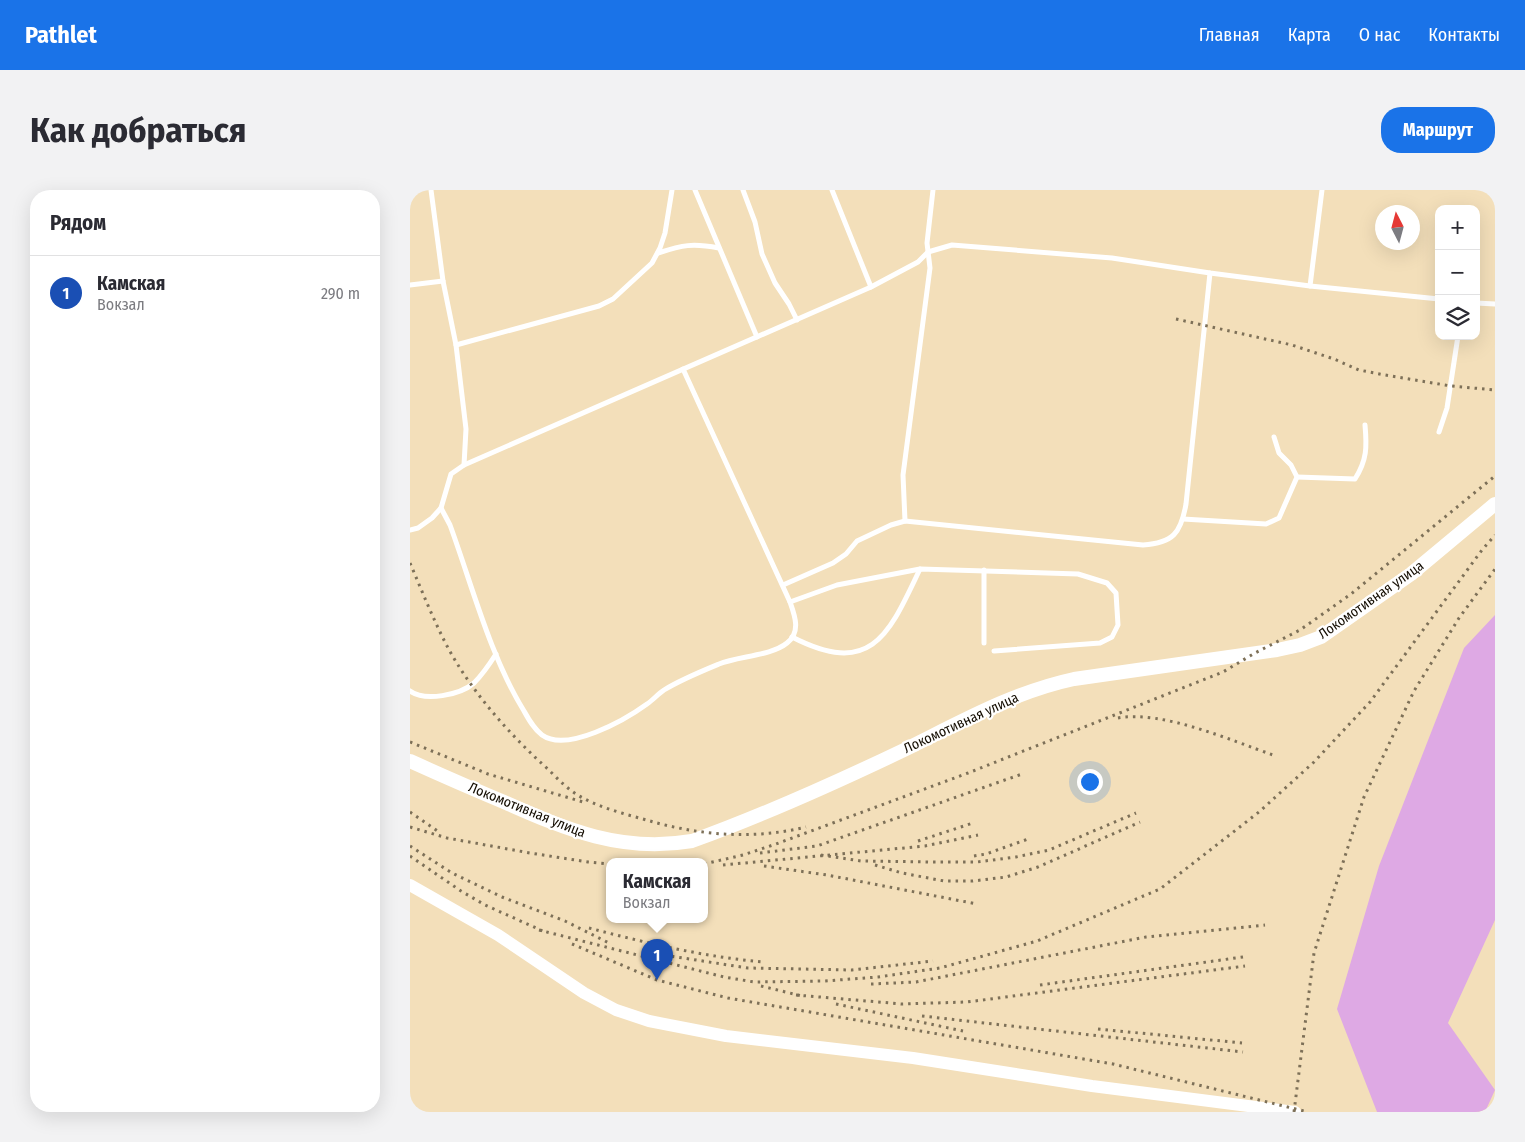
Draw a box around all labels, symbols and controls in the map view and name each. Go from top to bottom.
text: Pathlet [25,21,97,49]
text: Главная [1199,24,1260,46]
text: Карта [1288,24,1331,46]
text: О нас [1359,24,1400,46]
text: Контакты [1428,24,1500,46]
button: Маршрут [1381,107,1495,153]
text: Как добраться [30,109,247,151]
north arrow [1375,205,1420,250]
map controls [1435,205,1480,340]
button: + [1435,205,1480,250]
text: Рядом [50,210,106,236]
button: − [1435,250,1480,295]
text: Камская [97,272,165,295]
text: 1 [63,284,69,303]
text: 290 m [321,284,360,303]
text: Вокзал [97,295,145,314]
button: layers [1435,295,1480,340]
street label: Локомотивная улица [1315,557,1427,643]
street label: Локомотивная улица [901,689,1021,757]
your location [1077,769,1103,795]
street label: Локомотивная улица [466,779,588,841]
popup [606,858,708,923]
text: Камская [623,870,691,893]
text: Вокзал [623,893,671,912]
pin: 1 [641,939,673,980]

